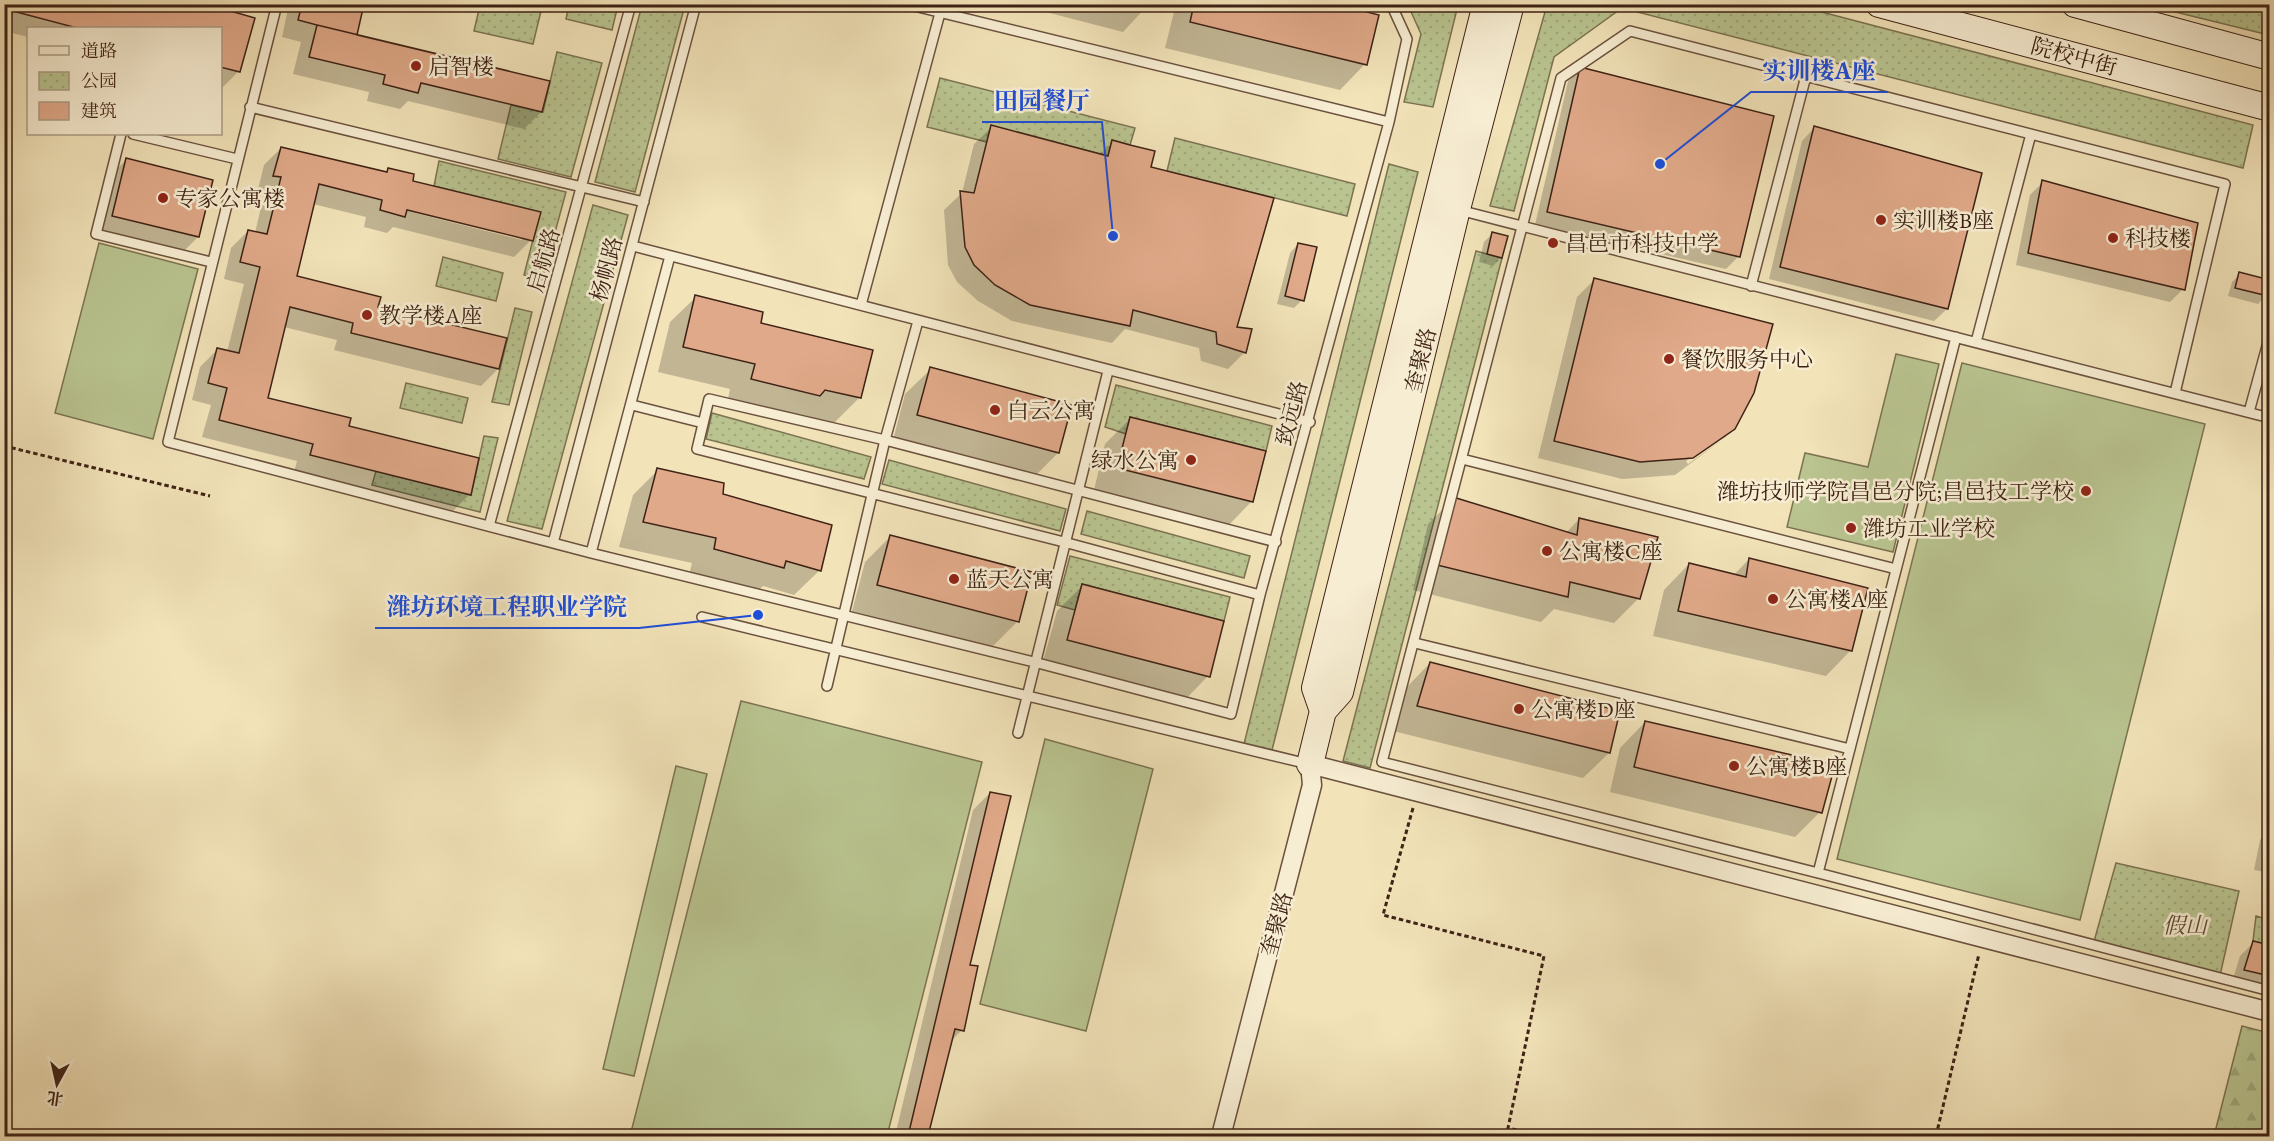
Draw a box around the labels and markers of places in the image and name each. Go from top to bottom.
callout: 实训楼A座 [1751,50,1888,92]
place label: 启智楼 [428,52,494,81]
marker: 启智楼 [409,59,423,73]
callout: 田园餐厅 [982,80,1102,122]
place label: 专家公寓楼 [175,184,285,213]
marker: 专家公寓楼 [156,191,170,205]
place label: 实训楼B座 [1893,206,1994,235]
marker: 实训楼B座 [1874,213,1888,227]
place label: 科技楼 [2125,224,2191,253]
place label: 昌邑市科技中学 [1565,229,1719,258]
marker: 科技楼 [2106,231,2120,245]
marker: 昌邑市科技中学 [1546,236,1560,250]
place label: 教学楼A座 [379,301,482,330]
marker: 教学楼A座 [360,308,374,322]
place label: 餐饮服务中心 [1681,345,1813,374]
marker: 餐饮服务中心 [1662,352,1676,366]
place label: 白云公寓 [1007,396,1095,425]
marker: 白云公寓 [988,403,1002,417]
place label: 绿水公寓 [1091,446,1179,475]
marker: 绿水公寓 [1184,453,1198,467]
place label: 潍坊技师学院昌邑分院;昌邑技工学校 [1717,477,2074,506]
marker: 潍坊技师学院昌邑分院;昌邑技工学校 [2079,484,2093,498]
place label: 潍坊工业学校 [1863,514,1995,543]
marker: 潍坊工业学校 [1844,521,1858,535]
place label: 公寓楼C座 [1559,537,1663,566]
marker: 公寓楼C座 [1540,544,1554,558]
place label: 蓝天公寓 [966,565,1054,594]
marker: 蓝天公寓 [947,572,961,586]
place label: 公寓楼A座 [1785,585,1888,614]
callout: 潍坊环境工程职业学院 [375,586,639,628]
marker: 公寓楼A座 [1766,592,1780,606]
place label: 公寓楼D座 [1531,695,1636,724]
marker: 公寓楼D座 [1512,702,1526,716]
place label: 公寓楼B座 [1746,752,1847,781]
marker: 公寓楼B座 [1727,759,1741,773]

